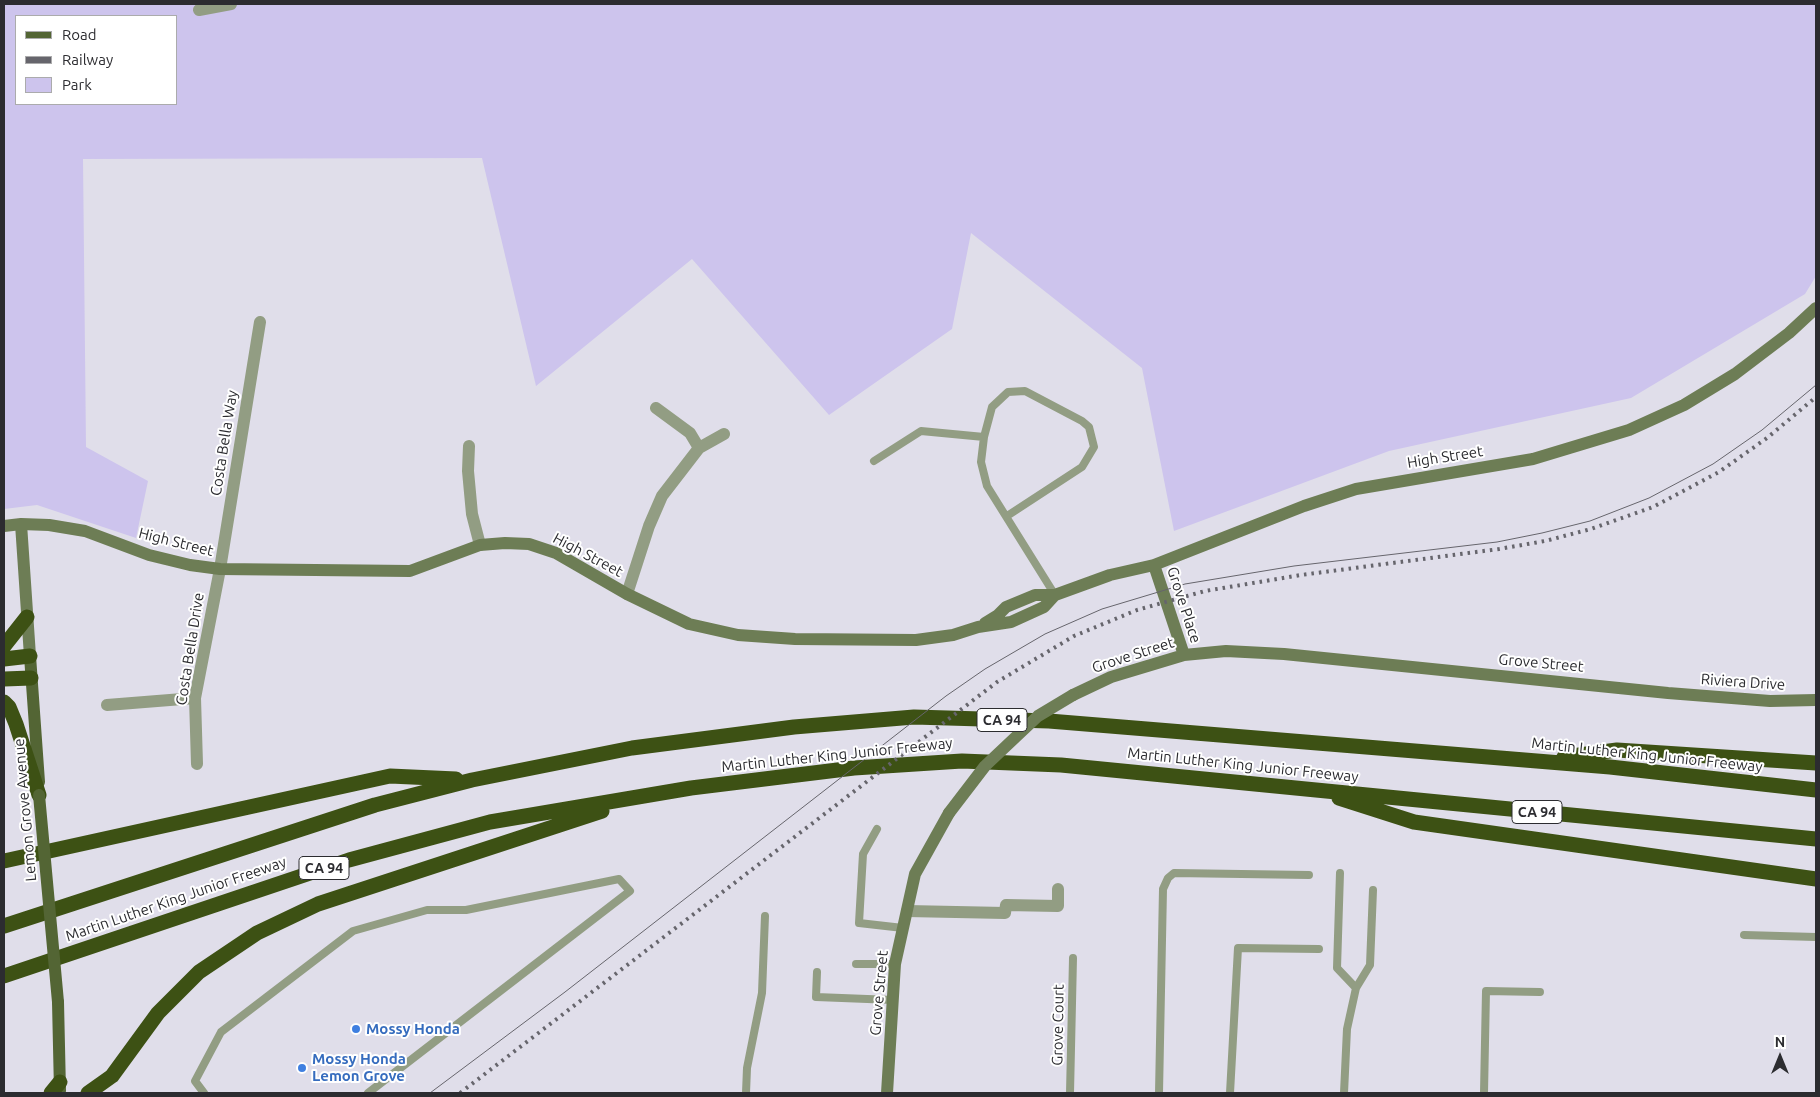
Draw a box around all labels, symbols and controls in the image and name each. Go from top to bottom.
legend [15,15,178,105]
text: Road [62,26,97,43]
text: Railway [62,51,113,68]
text: Park [62,76,92,93]
street label: Costa Bella Way [207,389,241,497]
street label: High Street [1406,442,1484,472]
street label: High Street [137,524,215,560]
street label: High Street [550,529,626,581]
street label: Grove Place [1163,565,1205,645]
street label: Costa Bella Drive [172,591,208,707]
street label: Grove Street [1090,633,1176,677]
street label: Grove Street [1498,650,1584,676]
street label: Riviera Drive [1700,670,1786,694]
road number: CA 94 [977,708,1027,732]
street label: Martin Luther King Junior Freeway [721,734,953,776]
street label: Martin Luther King Junior Freeway [1531,734,1763,776]
street label: Lemon Grove Avenue [10,738,40,882]
street label: Martin Luther King Junior Freeway [1127,744,1359,786]
road number: CA 94 [1512,800,1562,824]
street label: Martin Luther King Junior Freeway [63,853,289,945]
road number: CA 94 [299,856,349,880]
street label: Grove Street [866,950,892,1036]
street label: Grove Court [1048,984,1068,1066]
place label: Mossy Honda [366,1020,460,1038]
marker: Mossy Honda [350,1023,362,1035]
north arrow [1755,1032,1805,1082]
text: N [1775,1034,1785,1050]
place label: Mossy Honda Lemon Grove [312,1050,406,1085]
marker: Mossy Honda Lemon Grove [296,1062,308,1074]

